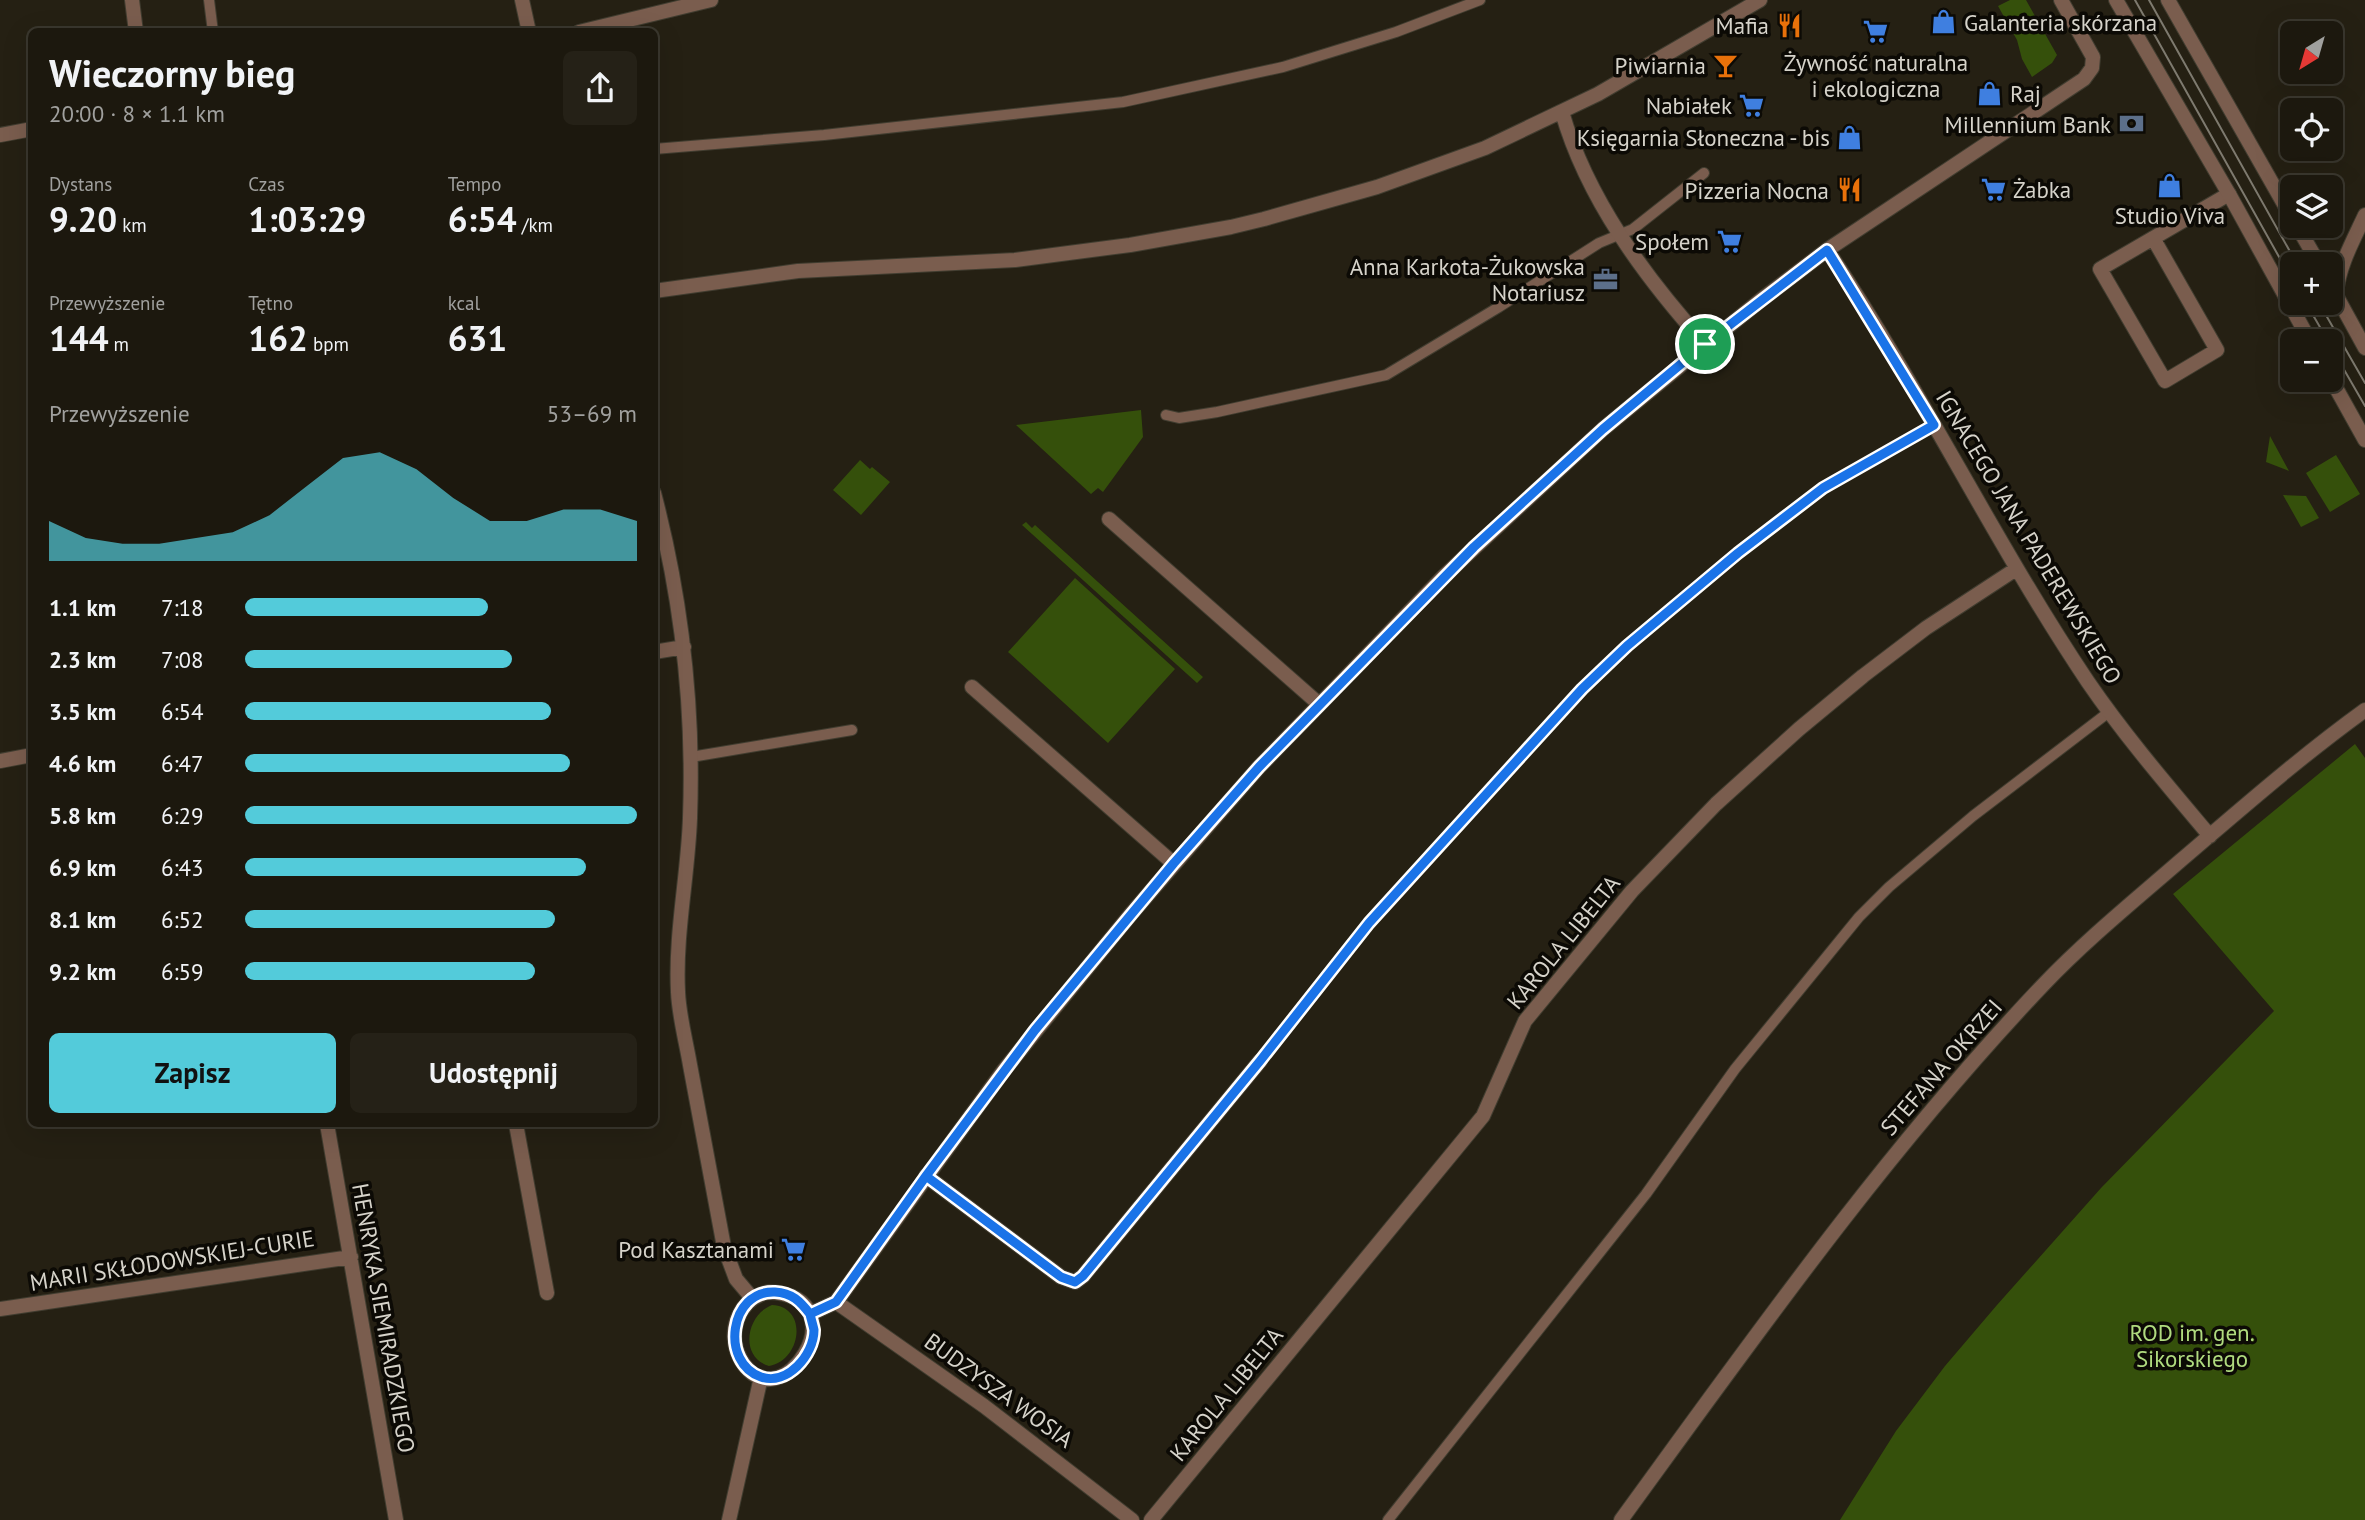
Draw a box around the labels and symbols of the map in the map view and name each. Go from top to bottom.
shop icon: Galanteria skórzana [1930,8,1958,36]
place label: Galanteria skórzana [1964,8,2157,37]
place label: Mafia [1716,11,1769,40]
restaurant icon: Mafia [1775,11,1803,39]
supermarket icon: Żywność naturalna i ekologiczna [1862,18,1890,46]
north arrow [2280,21,2343,84]
place label: Żywność naturalna i ekologiczna [1784,48,1968,103]
place label: Piwiarnia [1615,51,1706,80]
bar icon: Piwiarnia [1712,51,1740,79]
shop icon: Raj [1976,79,2004,107]
place label: Raj [2010,79,2041,108]
place label: Nabiałek [1646,91,1732,120]
supermarket icon: Nabiałek [1738,91,1766,119]
place label: Millennium Bank [1945,110,2111,139]
bank icon: Millennium Bank [2117,110,2145,138]
place label: Księgarnia Słoneczna - bis [1577,123,1830,152]
shop icon: Księgarnia Słoneczna - bis [1836,123,1864,151]
shop icon: Studio Viva [2156,171,2184,199]
supermarket icon: Żabka [1979,175,2007,203]
place label: Żabka [2013,175,2071,204]
place label: Pizzeria Nocna [1684,176,1829,205]
restaurant icon: Pizzeria Nocna [1835,176,1863,204]
place label: Studio Viva [2115,201,2225,230]
place label: Społem [1635,227,1709,256]
supermarket icon: Społem [1715,227,1743,255]
place label: Anna Karkota-Żukowska Notariusz [1350,252,1585,307]
office icon: Anna Karkota-Żukowska Notariusz [1591,265,1619,293]
pin [1675,314,1735,374]
street label: IGNACEGO JANA PADEREWSKIEGO [1930,385,2128,689]
street label: KAROLA LIBELTA [1500,869,1626,1015]
street label: STEFANA OKRZEI [1874,993,2008,1141]
street label: HENRYKA SIEMIRADZKIEGO [346,1181,422,1455]
street label: MARII SKŁODOWSKIEJ-CURIE [28,1223,316,1297]
place label: Pod Kasztanami [618,1235,774,1264]
supermarket icon: Pod Kasztanami [780,1235,808,1263]
park label: ROD im. gen. Sikorskiego [2129,1318,2255,1373]
street label: KAROLA LIBELTA [1163,1321,1289,1467]
street label: BUDZYSZA WOSIA [919,1326,1080,1454]

